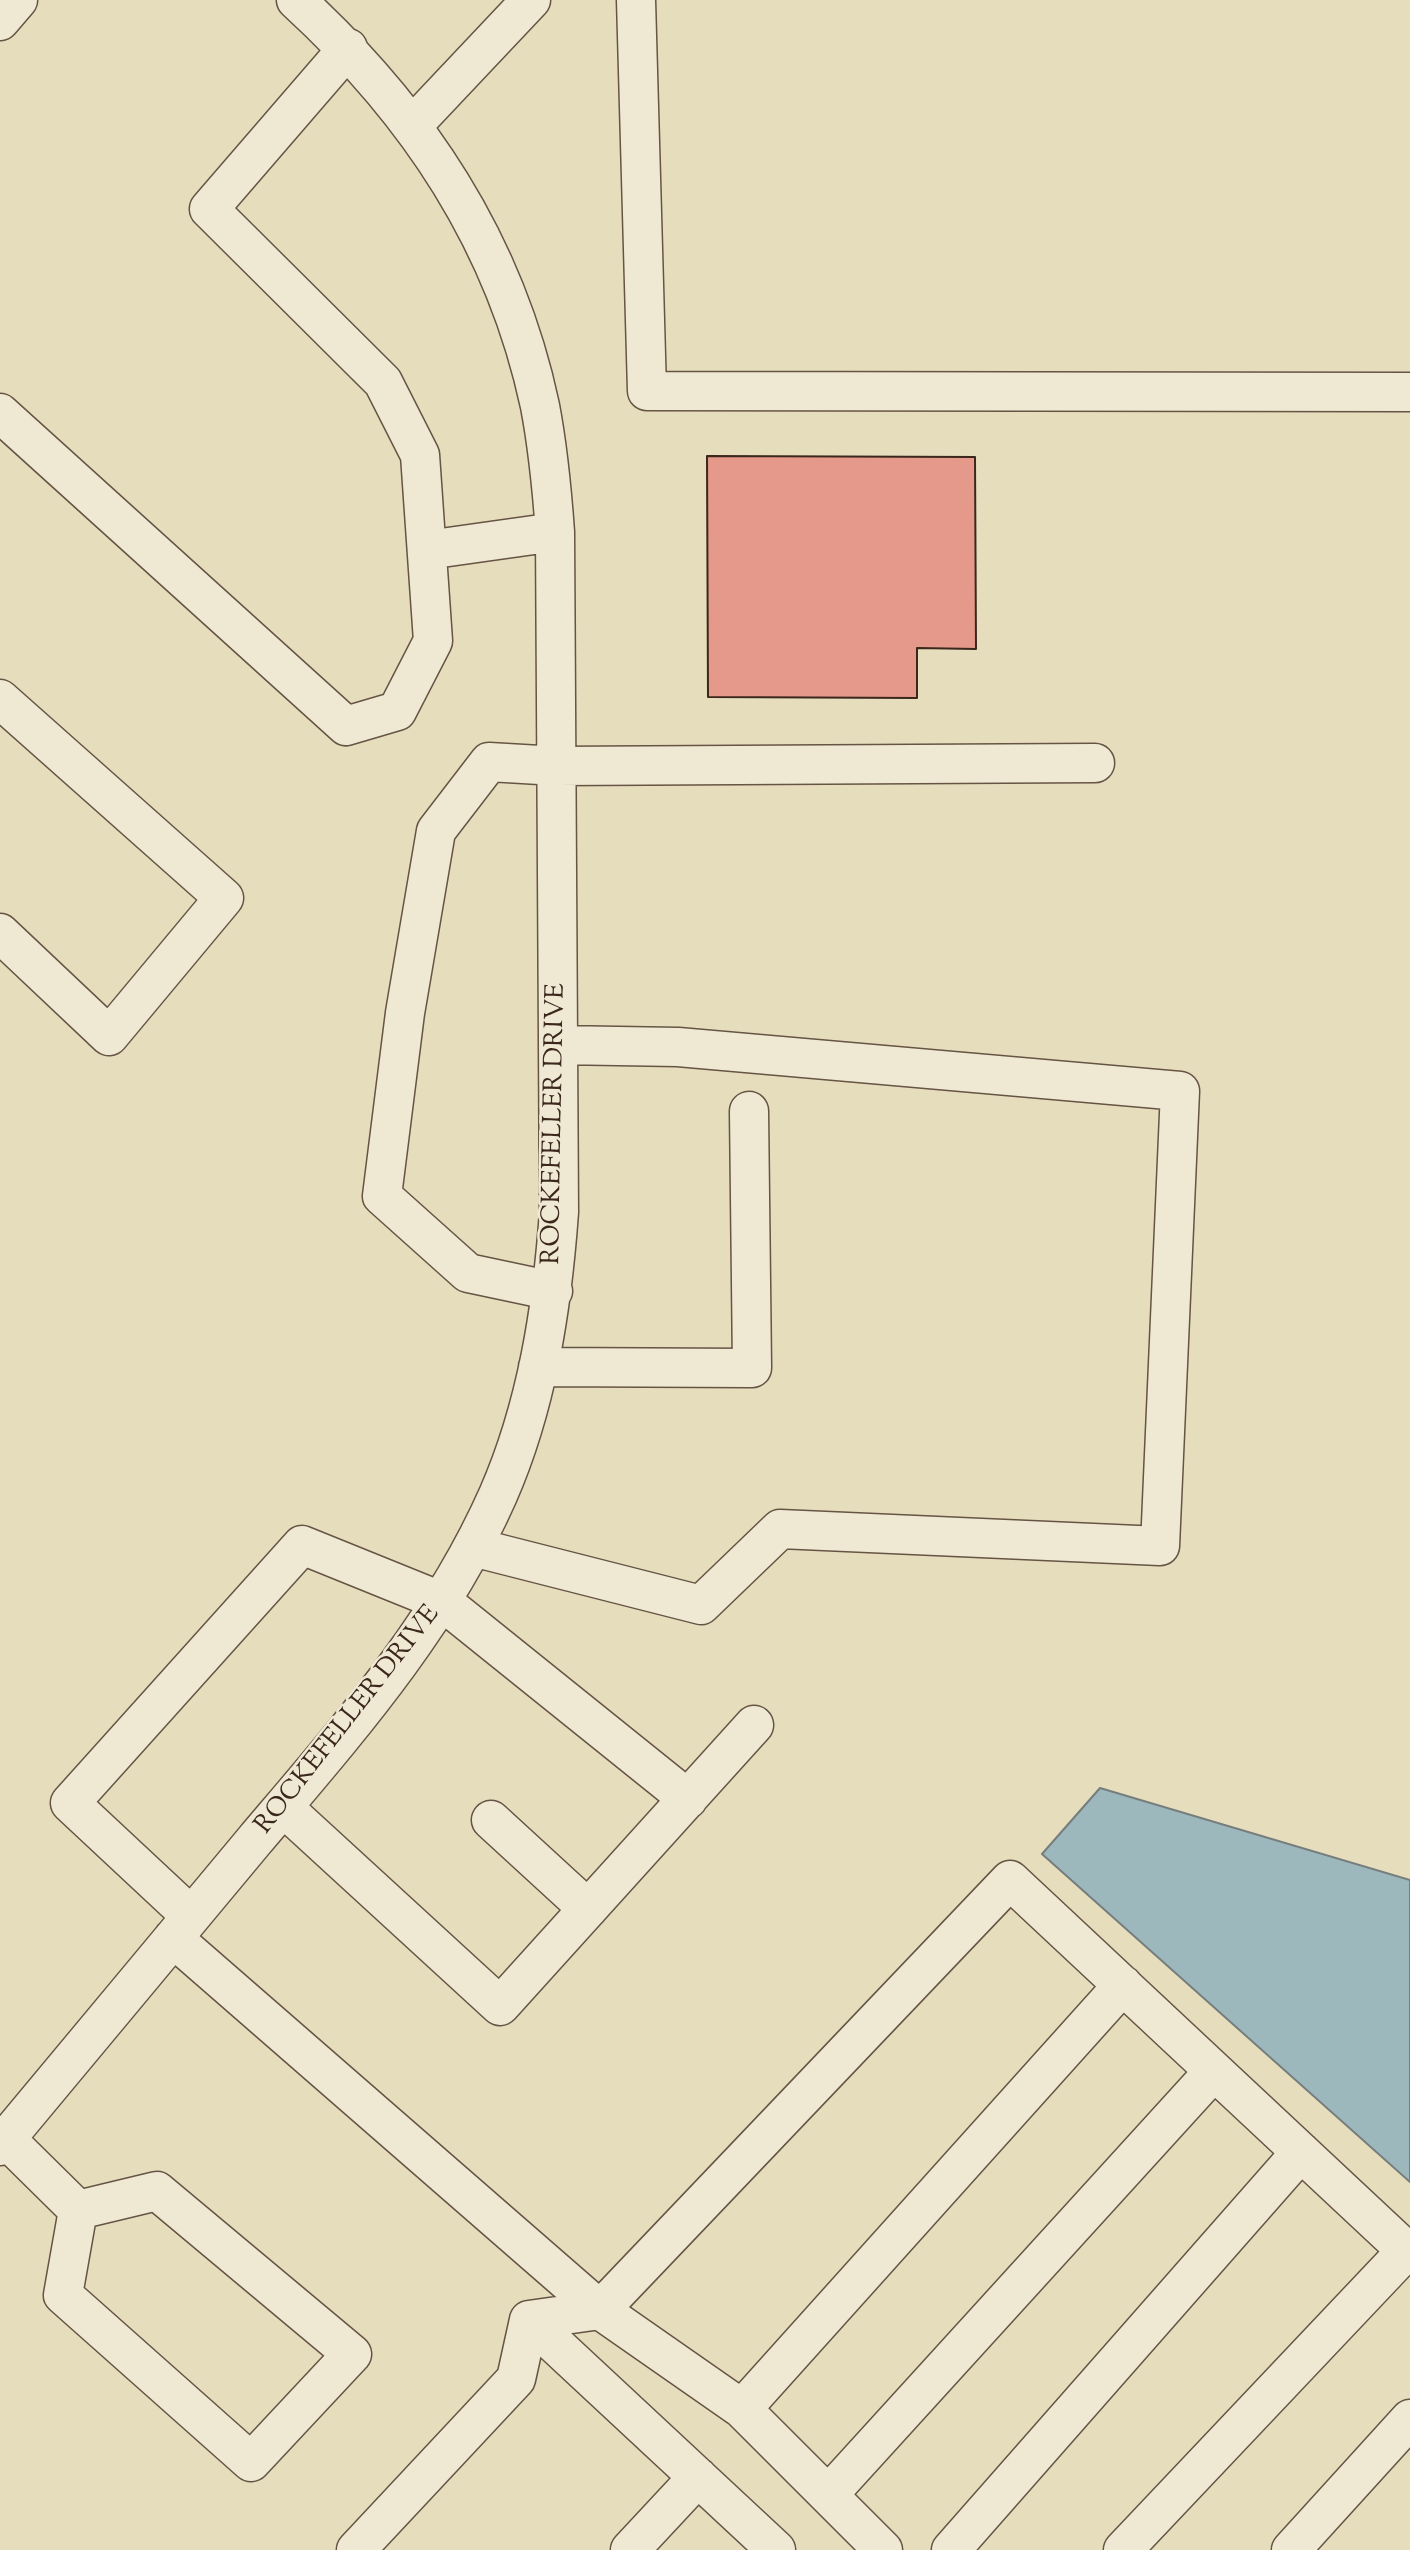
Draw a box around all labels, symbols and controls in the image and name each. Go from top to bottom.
street label: ROCKEFELLER DRIVE [538,983,574,1265]
street label: ROCKEFELLER DRIVE [250,1601,448,1841]

